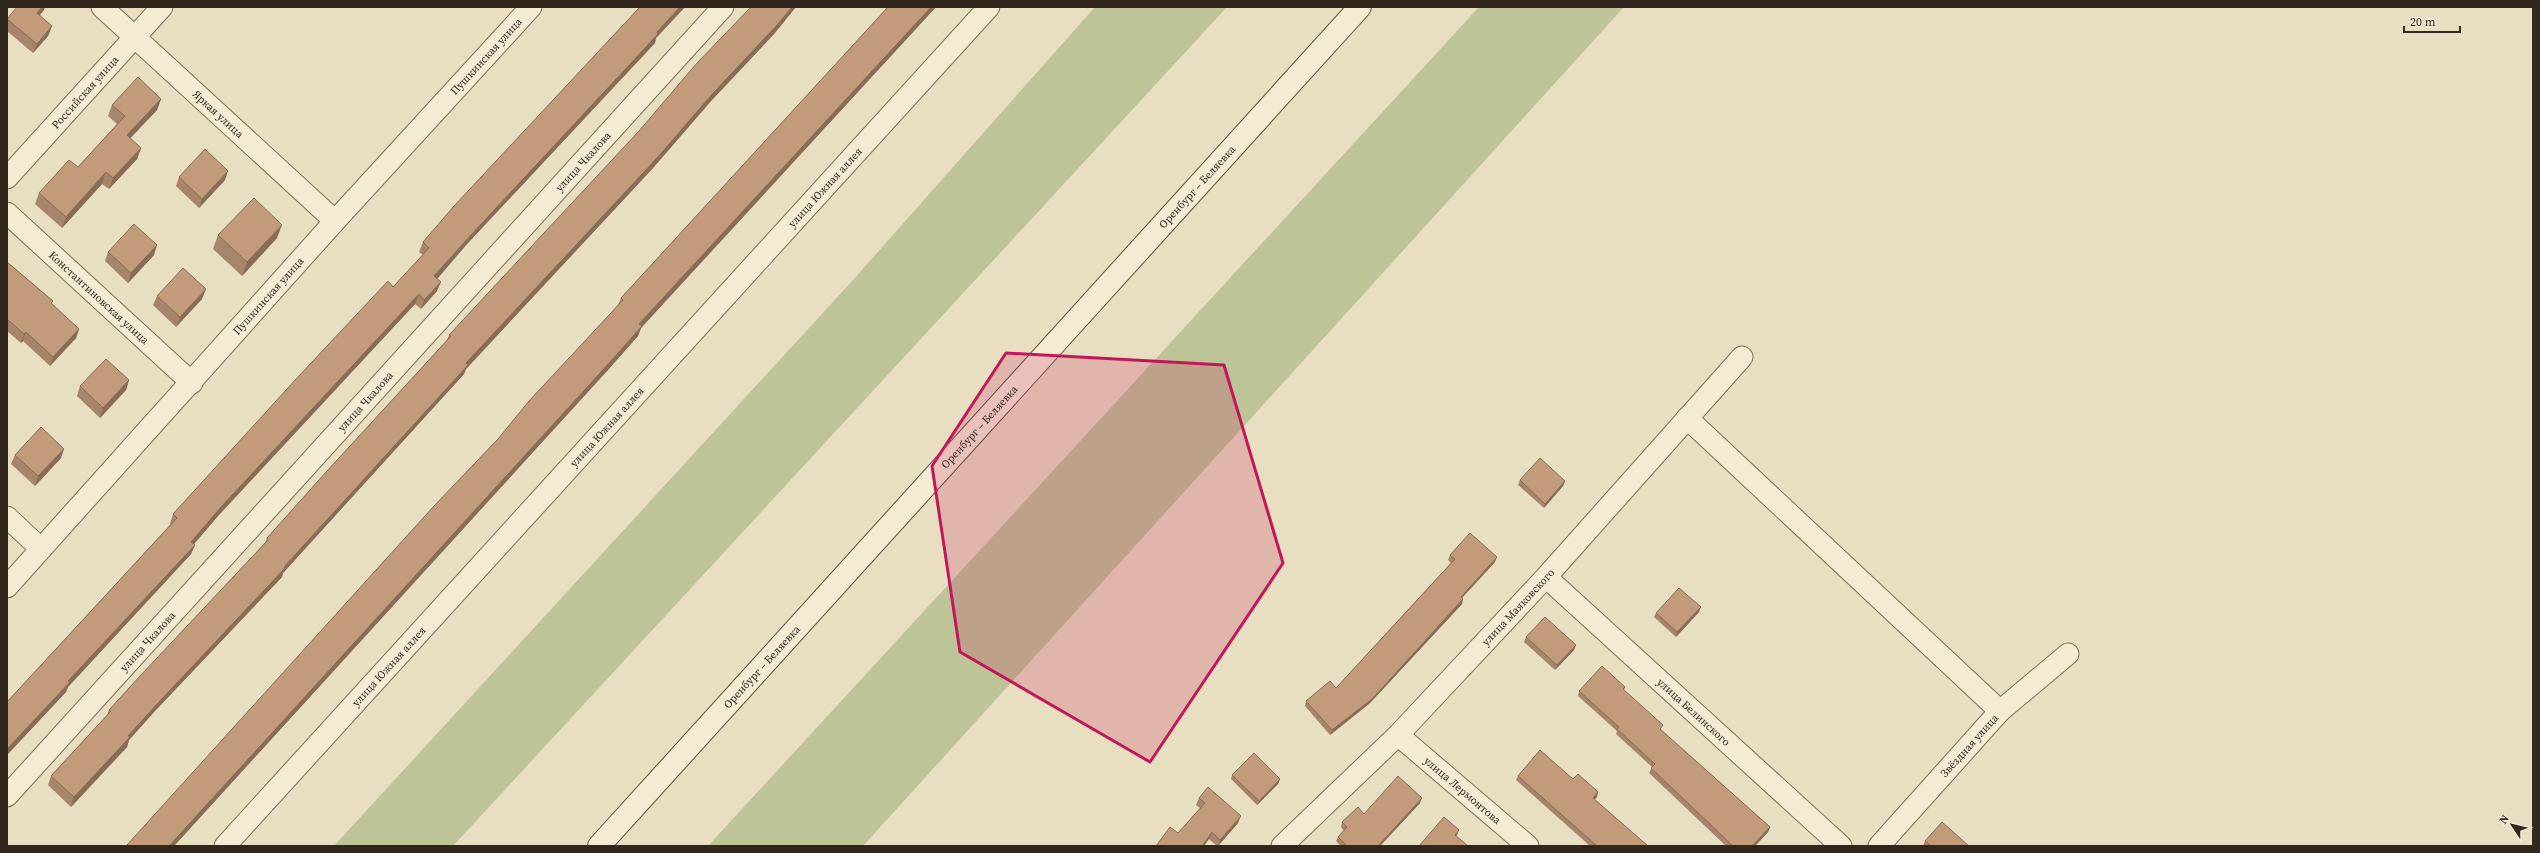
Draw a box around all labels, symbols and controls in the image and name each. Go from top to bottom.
scale bar [2404,8,2460,34]
street label: Пушкинская улица [447,14,526,98]
text: 20 m [2410,14,2436,30]
street label: Российская улица [48,52,123,132]
street label: Яркая улица [189,87,247,142]
street label: улица Чкалова [552,128,615,195]
street label: Оренбург – Беляевка [1156,142,1239,232]
street label: улица Южная аллея [785,144,866,231]
street label: Константиновская улица [45,248,152,348]
street label: Пушкинская улица [229,254,307,338]
street label: улица Чкалова [334,368,397,435]
street label: Оренбург – Беляевка [938,382,1022,472]
street label: улица Южная аллея [567,384,648,470]
street label: улица Маяковского [1478,565,1558,649]
street label: улица Чкалова [117,608,179,675]
street label: Оренбург – Беляевка [720,622,804,712]
street label: улица Южная аллея [349,623,429,710]
street label: улица Белинского [1654,675,1733,749]
street label: Звёздная улица [1937,711,2002,781]
street label: улица Лермонтова [1421,753,1504,828]
north arrow [2492,805,2532,845]
text: N [2496,812,2513,827]

